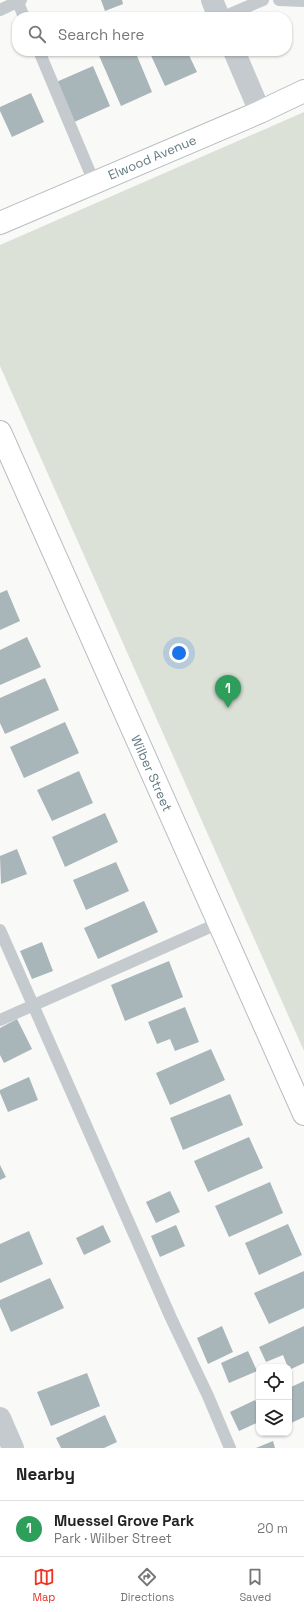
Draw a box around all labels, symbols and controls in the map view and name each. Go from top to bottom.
search box [12,12,292,56]
icon: search [26,23,48,45]
text: Search here [58,25,144,44]
street label: Elwood Avenue [105,131,199,184]
your location [169,643,189,663]
pin: 1 [215,675,241,708]
street label: Wilber Street [127,732,176,814]
map controls [256,1364,292,1436]
button: locate [256,1364,292,1400]
button: layers [256,1400,292,1436]
text: Nearby [16,1463,75,1485]
text: Muessel Grove Park [54,1511,194,1530]
text: 1 [26,1520,32,1537]
text: 20 m [257,1520,288,1537]
text: Park · Wilber Street [54,1530,172,1547]
tab: Map [33,1566,55,1604]
tab: Directions [120,1566,174,1604]
tab: Saved [239,1566,271,1604]

